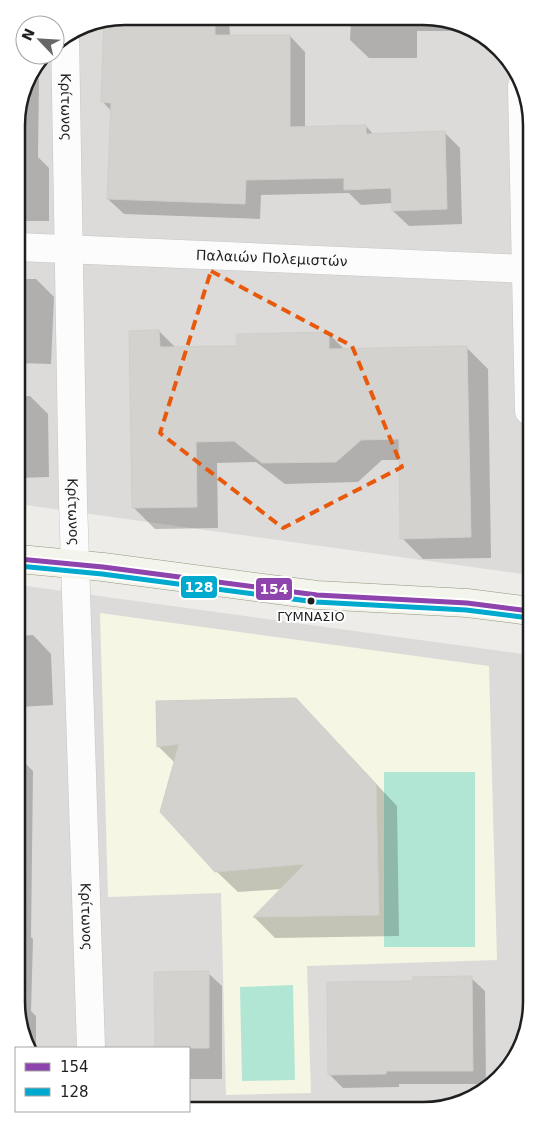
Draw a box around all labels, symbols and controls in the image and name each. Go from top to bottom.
north arrow [15,15,65,65]
text: N [18,26,38,43]
street label: Κρίτωνος [58,73,75,141]
street label: Παλαιών Πολεμιστών [196,247,348,269]
street label: Κρίτωνος [65,478,82,546]
line badge: 128 [180,575,218,599]
line badge: 154 [255,577,293,601]
text: 128 [184,579,214,595]
text: 154 [259,581,289,597]
marker: ΓΥΜΝΑΣΙΟ [306,596,316,606]
place label: ΓΥΜΝΑΣΙΟ [277,609,345,624]
street label: Κρίτωνος [78,883,96,951]
legend [15,1047,190,1112]
text: 154 [60,1058,89,1076]
text: 128 [60,1083,89,1101]

